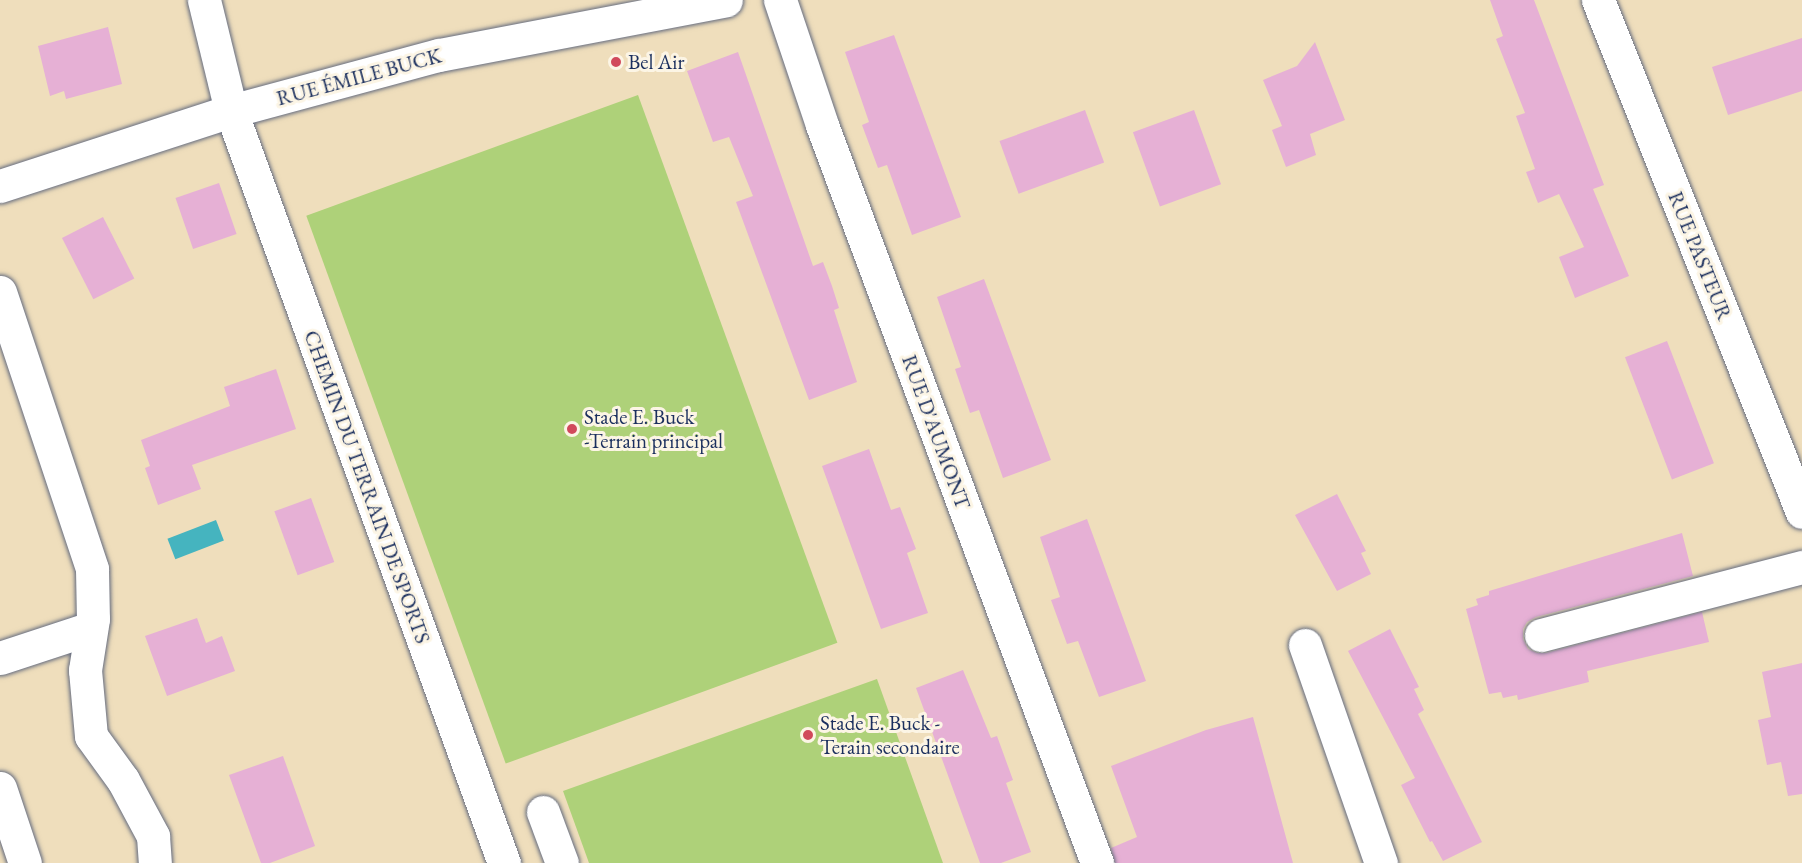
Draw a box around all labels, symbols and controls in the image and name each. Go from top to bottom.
street label: RUE ÉMILE BUCK [274,43,444,111]
place label: Bel Air [628,49,684,75]
marker: Bel Air [609,55,623,69]
street label: RUE PASTEUR [1663,188,1737,324]
street label: CHEMIN DU TERRAIN DE SPORTS [298,327,436,647]
street label: RUE D'AUMONT [896,351,976,513]
place label: Stade E. Buck -Terrain principal [584,404,723,454]
marker: Stade E. Buck -Terrain principal [565,422,579,436]
place label: Stade E. Buck - Terain secondaire [820,710,960,760]
marker: Stade E. Buck - Terain secondaire [801,728,815,742]

